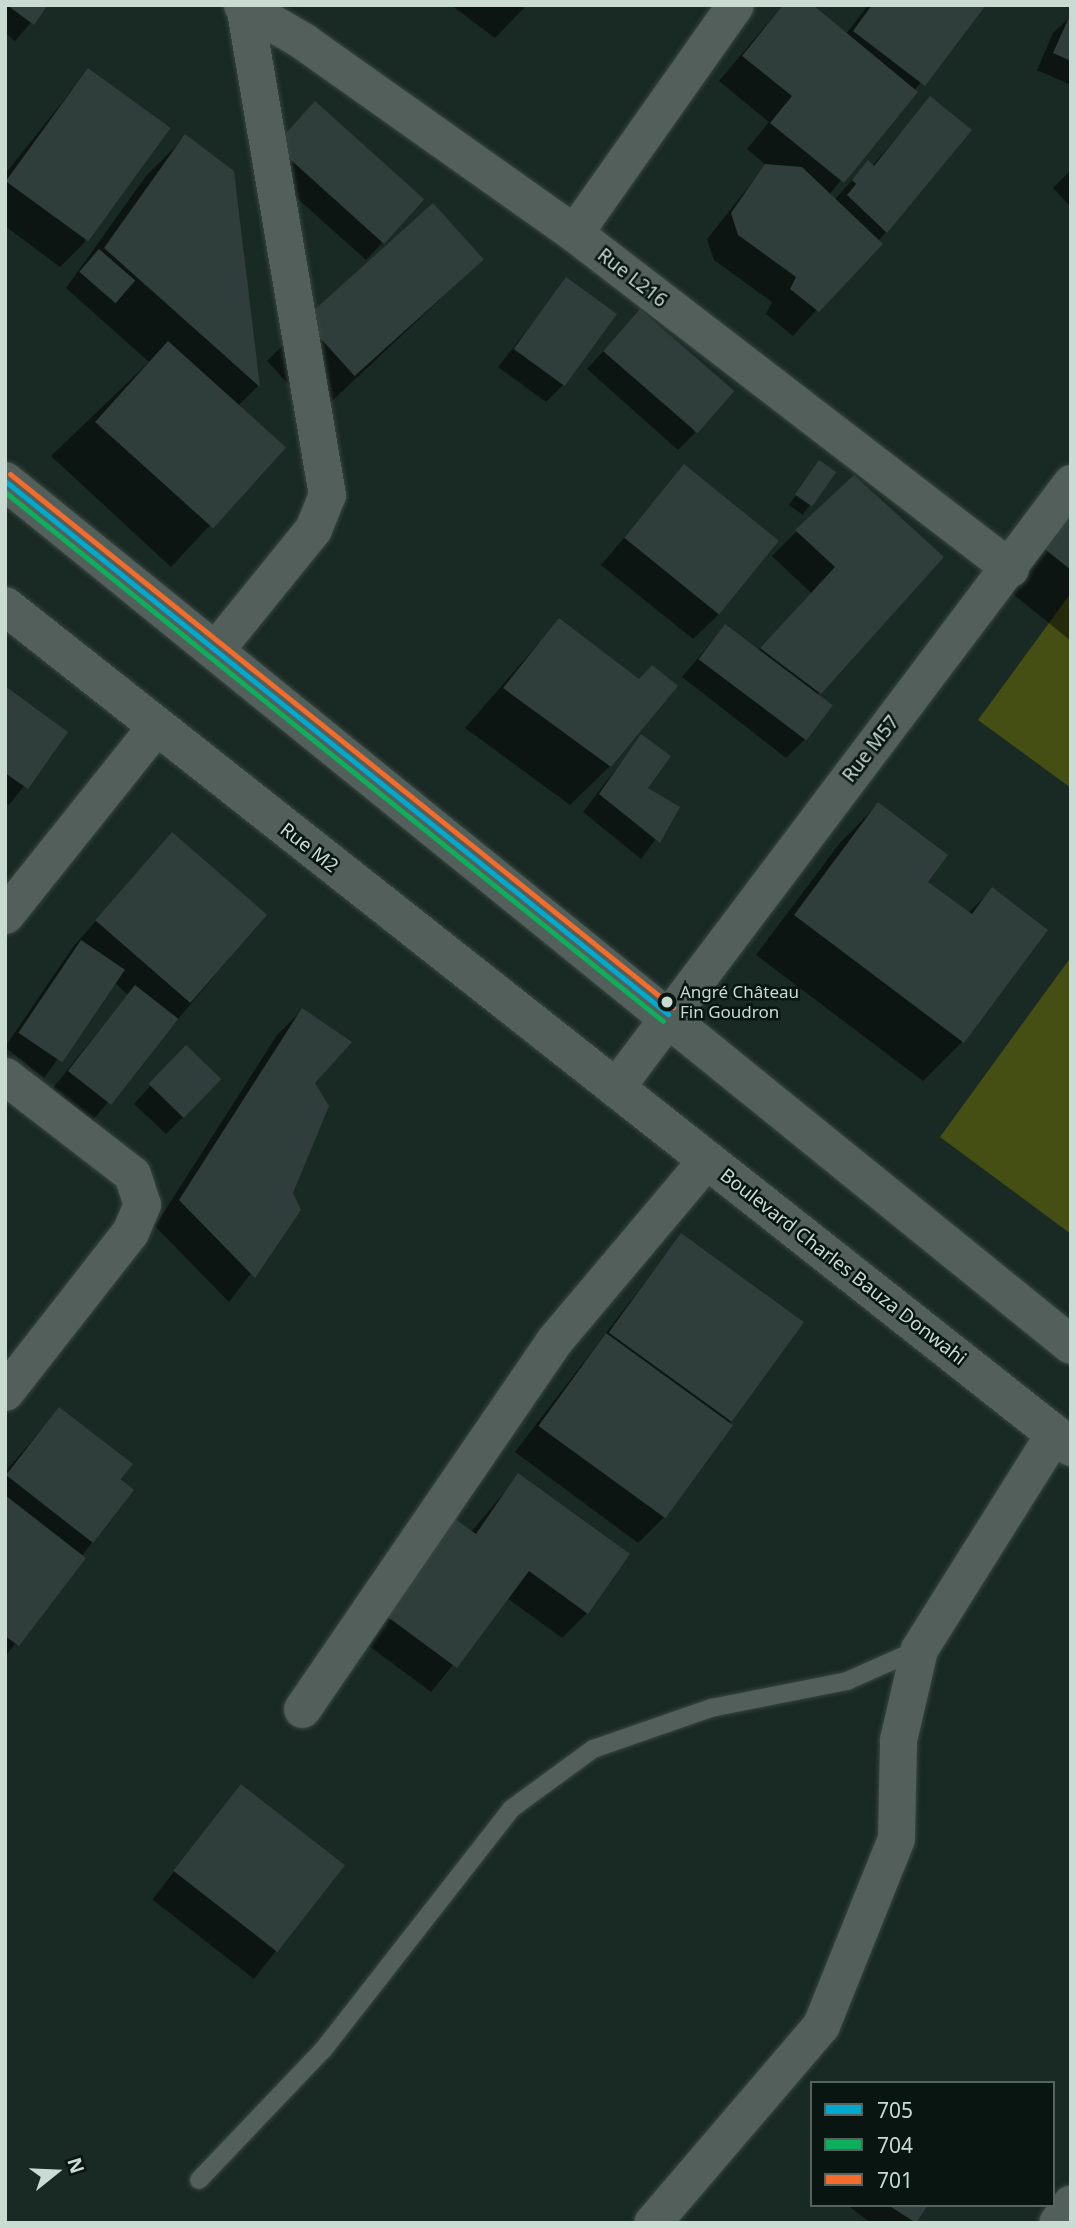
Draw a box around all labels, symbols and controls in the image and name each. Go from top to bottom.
street label: Rue L216 [593,244,671,312]
street label: Rue M57 [838,711,904,787]
street label: Rue M2 [275,818,343,878]
place label: Angré Château Fin Goudron [680,982,799,1022]
marker: Angré Château Fin Goudron [660,995,674,1009]
street label: Boulevard Charles Bauza Donwahi [716,1164,970,1370]
legend [810,2081,1055,2207]
text: 705 [877,2096,913,2124]
text: 704 [877,2131,913,2159]
north arrow [21,2137,91,2207]
text: N [61,2154,91,2177]
text: 701 [877,2166,913,2194]

